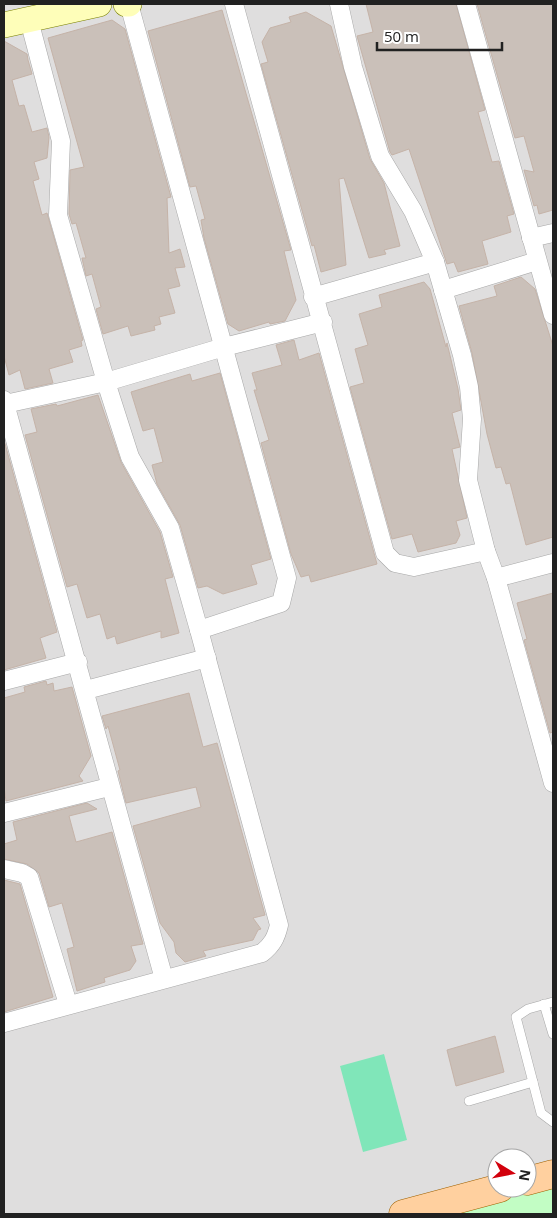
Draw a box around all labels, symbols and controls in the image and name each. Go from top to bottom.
scale bar [377,20,502,52]
text: 50 m [384,26,419,46]
north arrow [487,1148,537,1198]
text: N [515,1168,536,1183]

